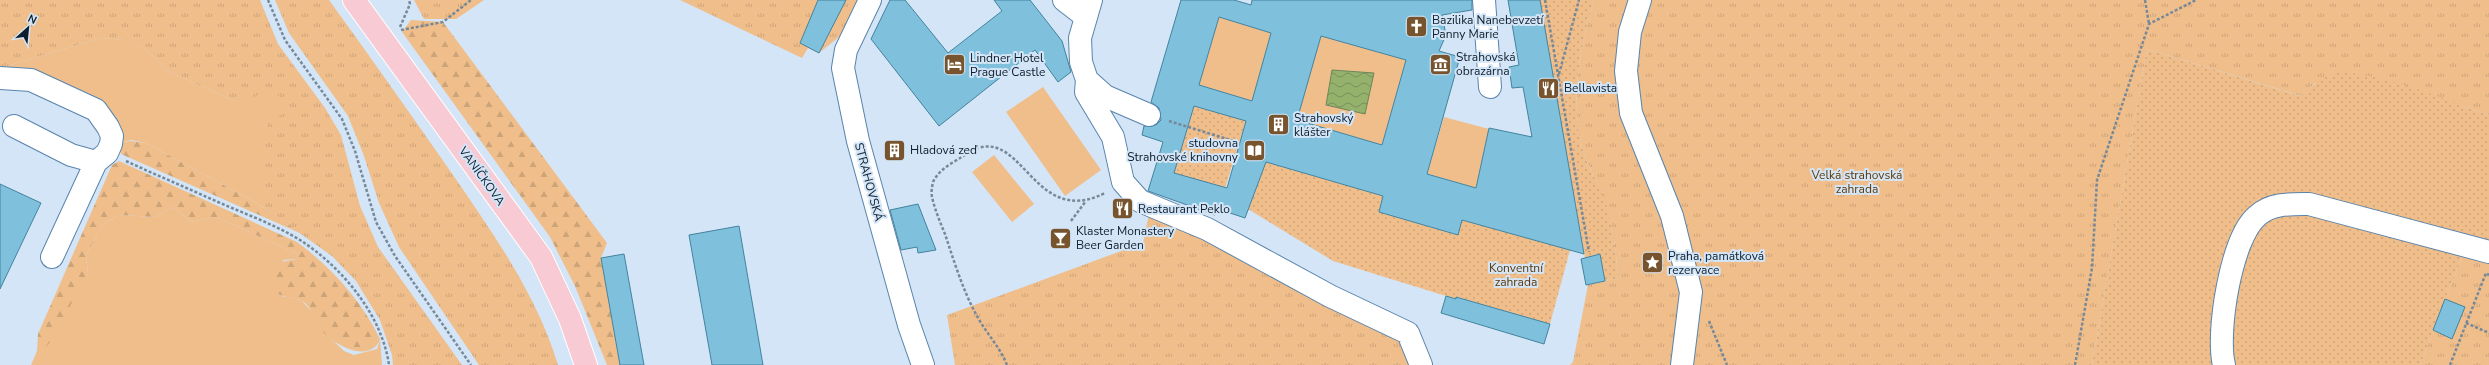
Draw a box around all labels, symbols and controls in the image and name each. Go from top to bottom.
north arrow [8,8,48,48]
text: N [25,11,39,28]
place label: Bazilika Nanebevzetí Panny Marie [1432,12,1544,42]
church icon: Bazilika Nanebevzetí Panny Marie [1404,14,1430,40]
place label: Strahovská obrazárna [1456,49,1516,79]
place label: Lindner Hotel Prague Castle [970,50,1045,80]
museum icon: Strahovská obrazárna [1428,51,1454,77]
hotel icon: Lindner Hotel Prague Castle [941,52,967,78]
restaurant icon: Bellavista [1536,75,1562,101]
place label: Bellavista [1564,80,1617,96]
place label: Strahovský klášter [1294,110,1354,140]
building icon: Strahovský klášter [1266,112,1292,138]
place label: studovna Strahovské knihovny [1127,135,1239,165]
building icon: Hladová zeď [881,137,907,163]
library icon: studovna Strahovské knihovny [1241,137,1267,163]
street label: STRAHOVSKÁ [851,141,887,223]
place label: Hladová zeď [910,142,978,158]
street label: VANÍČKOVA [455,143,509,209]
park label: Velká strahovská zahrada [1811,167,1902,197]
restaurant icon: Restaurant Peklo [1109,196,1135,222]
place label: Restaurant Peklo [1138,201,1230,217]
place label: Klaster Monastery Beer Garden [1076,223,1175,253]
bar icon: Klaster Monastery Beer Garden [1047,225,1073,251]
place label: Praha, památková rezervace [1668,248,1764,278]
place icon: Praha, památková rezervace [1640,250,1666,276]
park label: Konventní zahrada [1489,260,1544,290]

